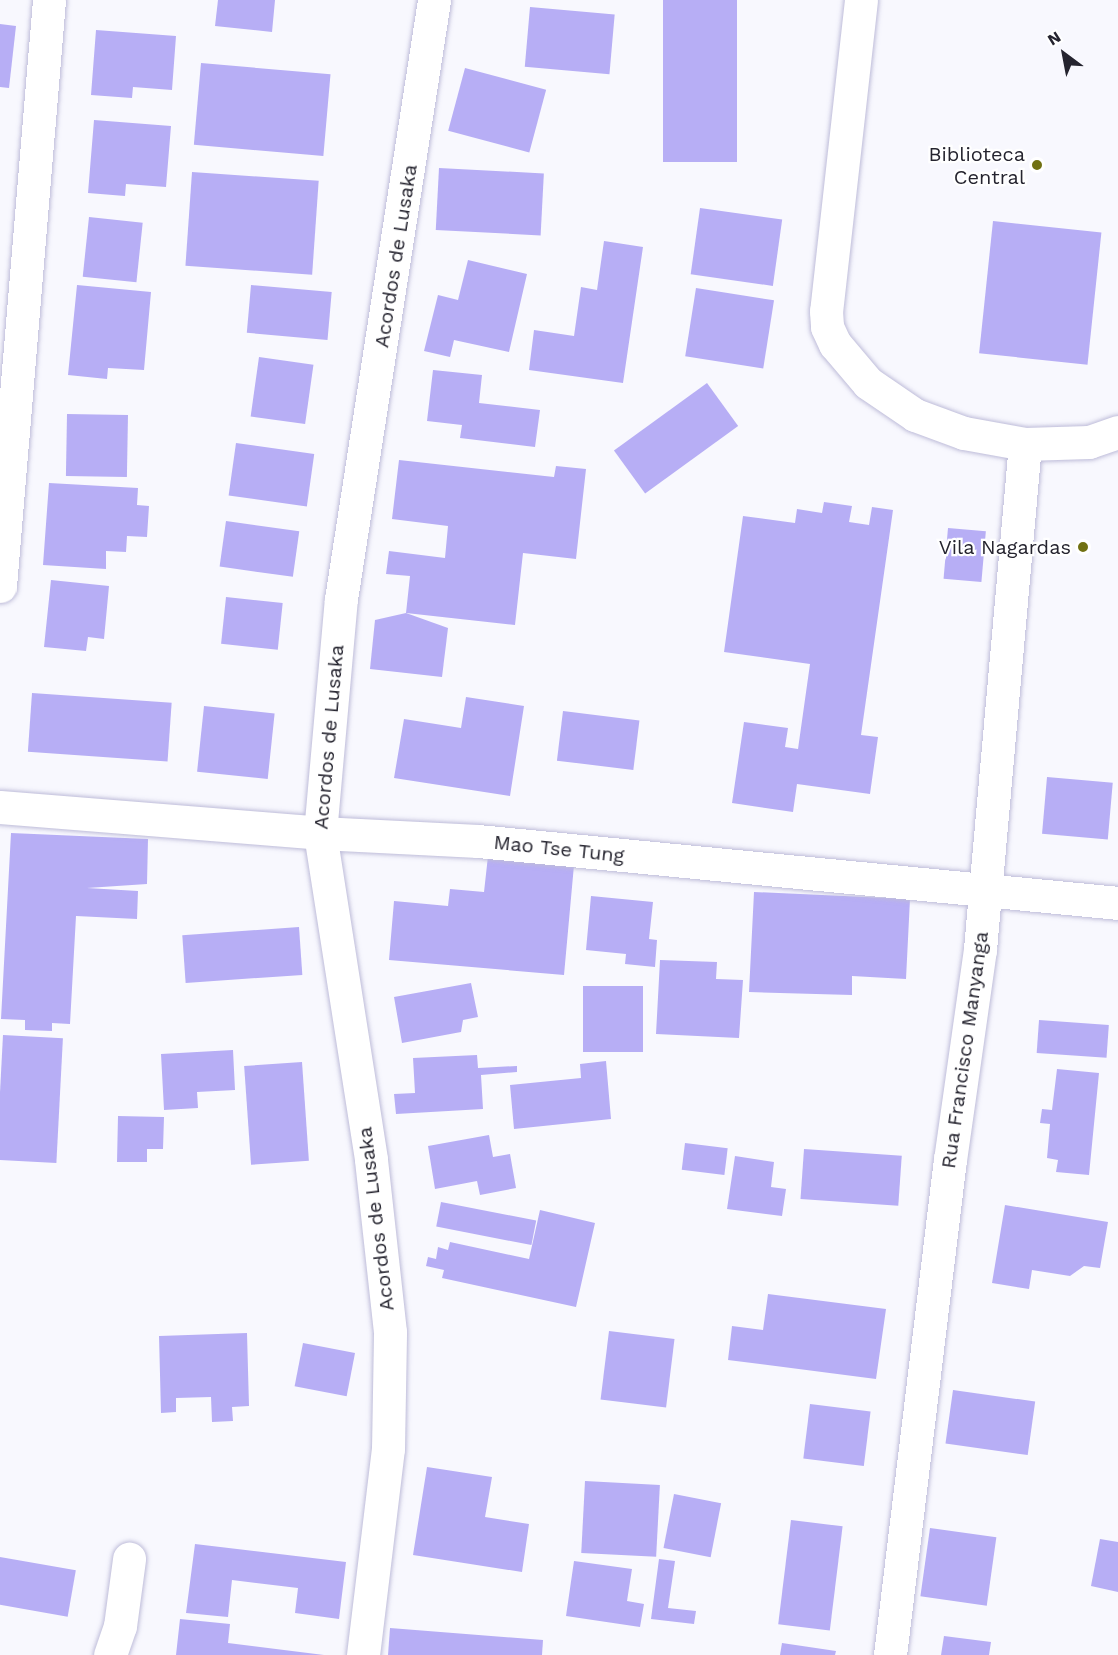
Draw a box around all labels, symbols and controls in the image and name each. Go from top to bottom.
north arrow [1034,24,1094,84]
text: N [1044,27,1064,50]
place label: Biblioteca Central [928,142,1025,189]
marker: Biblioteca Central [1030,158,1044,172]
street label: Acordos de Lusaka [370,163,422,349]
place label: Vila Nagardas [938,535,1071,559]
marker: Vila Nagardas [1076,540,1090,554]
street label: Acordos de Lusaka [309,644,349,830]
street label: Mao Tse Tung [492,830,626,868]
street label: Rua Francisco Manyanga [936,930,994,1170]
street label: Acordos de Lusaka [353,1126,399,1312]

